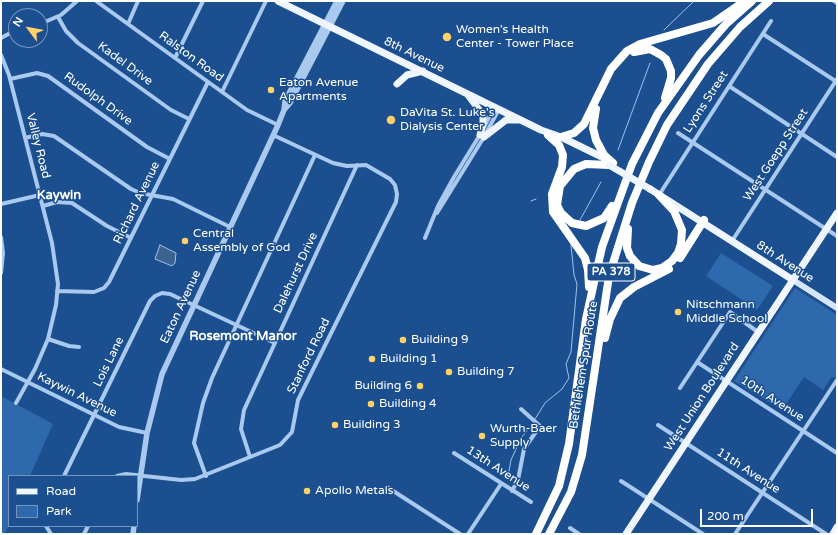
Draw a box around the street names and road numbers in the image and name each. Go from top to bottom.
street label: Ralston Road [156,29,226,85]
street label: 8th Avenue [381,34,447,76]
street label: Kadel Drive [95,39,155,89]
street label: Lyons Street [681,68,731,136]
street label: Rudolph Drive [61,69,135,129]
street label: West Goepp Street [741,106,811,204]
street label: Valley Road [23,112,53,180]
street label: Richard Avenue [111,159,163,247]
street label: Dalehurst Drive [271,230,321,316]
street label: 8th Avenue [754,238,816,286]
road number: PA 378 [587,263,635,281]
street label: Eaton Avenue [158,268,204,346]
street label: Bethlehem Spur Route [567,300,601,430]
street label: Stanford Road [284,316,334,396]
street label: Lois Lane [91,335,127,389]
street label: West Union Boulevard [662,340,742,454]
street label: Kaywin Avenue [35,369,119,421]
street label: 10th Avenue [737,373,807,425]
street label: 13th Avenue [463,443,533,495]
street label: 11th Avenue [713,445,783,497]

